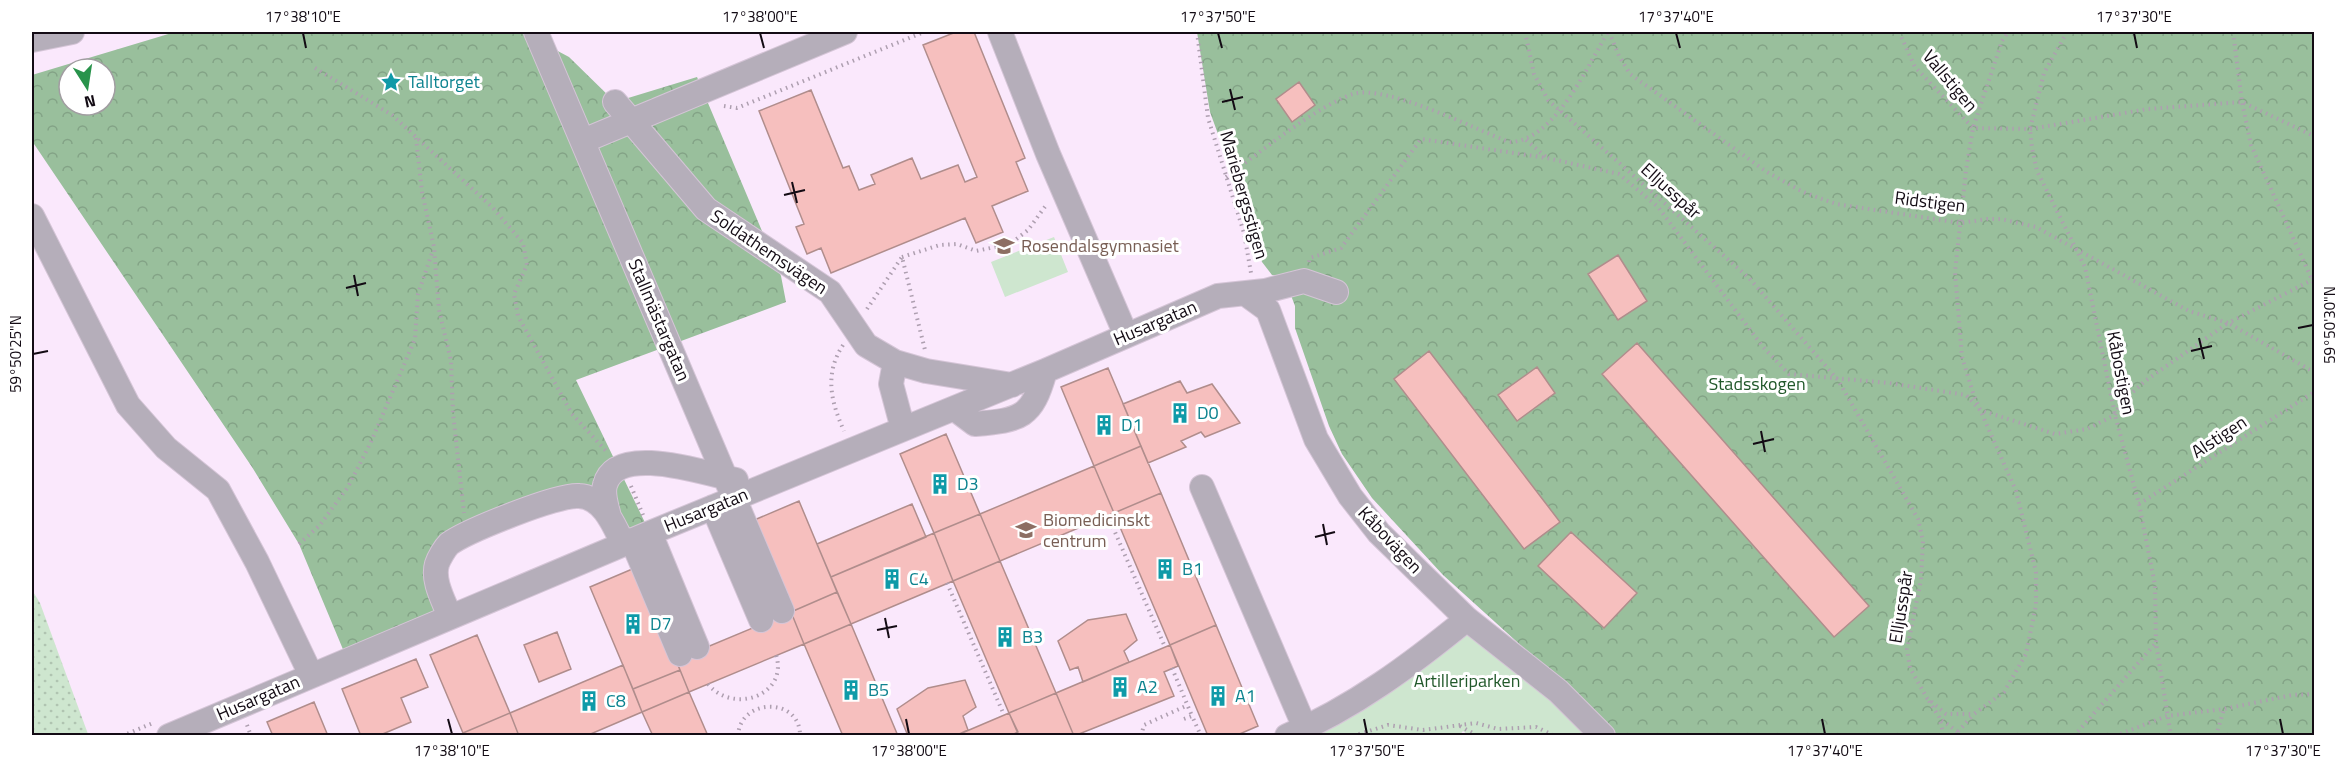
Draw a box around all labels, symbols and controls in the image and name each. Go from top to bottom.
text: 17°38'10"E [265,5,341,28]
text: 17°38'00"E [722,5,798,28]
text: 17°37'50"E [1180,5,1256,28]
text: 17°37'40"E [1638,5,1714,28]
text: 17°37'30"E [2096,5,2172,28]
street label: Vallstigen [1916,44,1984,118]
north arrow [57,57,117,117]
place label: Talltorget [408,68,480,95]
place icon: Talltorget [379,70,403,94]
text: N [82,89,98,115]
street label: Mariebergsstigen [1213,128,1276,262]
street label: Elljusspår [1635,156,1708,225]
street label: Ridstigen [1893,184,1967,219]
street label: Soldathemsvägen [705,202,833,301]
place label: Rosendalsgymnasiet [1021,232,1180,259]
school or university icon: Rosendalsgymnasiet [992,234,1016,258]
street label: Stallmästargatan [622,255,697,385]
text: 59°50'30"N [2318,286,2341,364]
street label: Husargatan [1109,293,1201,352]
text: 59°50'25"N [4,315,27,393]
street label: Kåbostigen [2100,329,2143,417]
park label: Stadsskogen [1708,370,1806,397]
place label: D0 [1197,399,1219,426]
building icon: D0 [1168,401,1192,425]
street label: Alstigen [2186,409,2252,465]
place label: D1 [1121,411,1143,438]
building icon: D1 [1092,413,1116,437]
place label: D3 [957,470,979,497]
building icon: D3 [928,472,952,496]
street label: Husargatan [660,480,752,539]
street label: Kåbovägen [1352,500,1429,579]
place label: Biomedicinskt centrum [1043,506,1151,554]
school or university icon: Biomedicinskt centrum [1014,518,1038,542]
place label: B1 [1182,555,1203,582]
building icon: B1 [1153,557,1177,581]
place label: C4 [909,565,929,592]
building icon: C4 [880,567,904,591]
street label: Elljusspår [1881,569,1920,645]
place label: D7 [650,610,672,637]
building icon: D7 [621,612,645,636]
place label: B3 [1022,623,1043,650]
building icon: B3 [993,625,1017,649]
park label: Artilleriparken [1414,667,1520,694]
street label: Husargatan [212,668,304,727]
place label: A2 [1137,673,1158,700]
building icon: A2 [1108,675,1132,699]
place label: B5 [868,676,889,703]
building icon: B5 [839,678,863,702]
place label: A1 [1235,682,1256,709]
building icon: A1 [1206,684,1230,708]
place label: C8 [606,687,626,714]
building icon: C8 [577,689,601,713]
text: 17°38'10"E [414,739,490,762]
text: 17°38'00"E [871,739,947,762]
text: 17°37'50"E [1329,739,1405,762]
text: 17°37'40"E [1787,739,1863,762]
text: 17°37'30"E [2245,739,2321,762]

